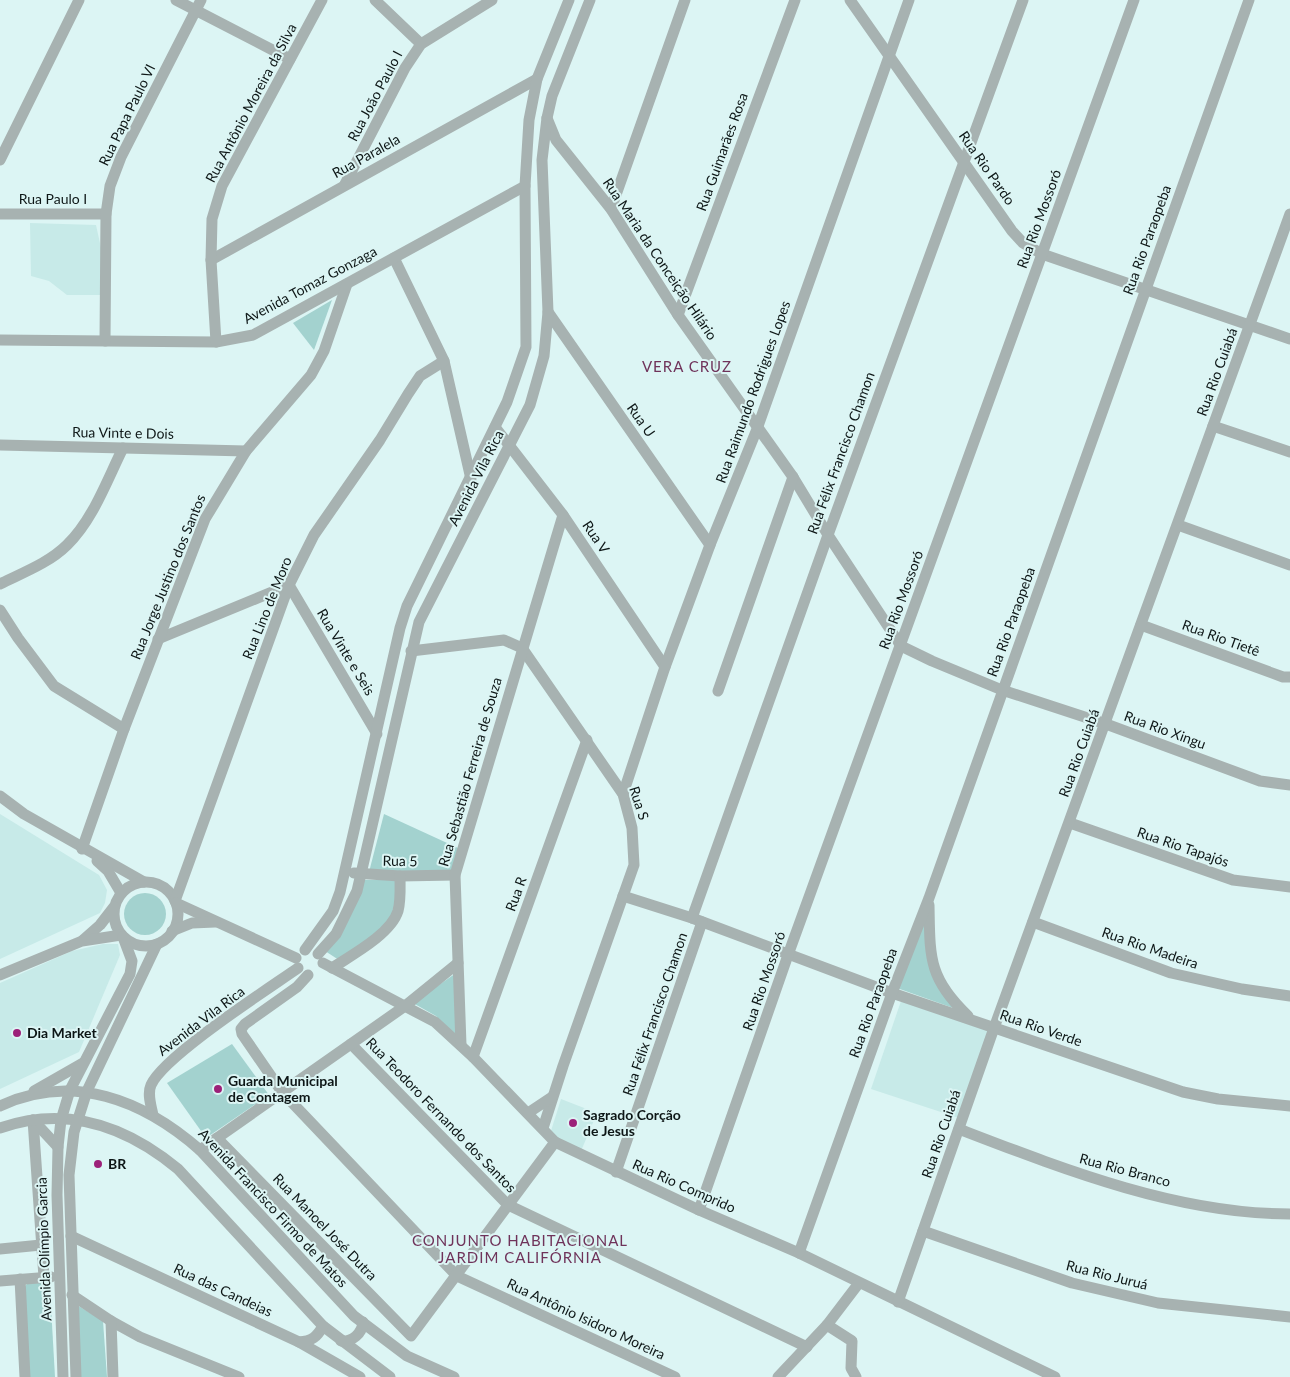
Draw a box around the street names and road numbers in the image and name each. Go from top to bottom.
street label: Rua Antônio Moreira da Silva [201,20,300,185]
street label: Rua João Paulo I [344,48,406,144]
street label: Rua Papa Paulo VI [95,61,159,168]
street label: Rua Guimarães Rosa [692,90,751,213]
street label: Rua Rio Pardo [956,128,1019,208]
street label: Rua Paralela [329,130,403,181]
street label: Rua Rio Mossoró [1013,167,1064,271]
street label: Rua Maria da Conceição Hilário [600,174,721,343]
street label: Rua Rio Paraopeba [1119,183,1174,297]
street label: Rua Paulo I [19,190,87,207]
street label: Avenida Tomaz Gonzaga [240,242,379,327]
street label: Rua Raimundo Rodrigues Lopes [712,298,794,485]
street label: Rua Rio Cuiabá [1193,325,1240,418]
street label: Rua Félix Francisco Chamon [803,369,878,536]
street label: Rua U [624,400,659,440]
street label: Rua Vinte e Dois [72,423,174,442]
street label: Avenida Vila Rica [444,427,507,528]
street label: Rua Jorge Justino dos Santos [127,492,209,662]
street label: Rua V [579,517,614,557]
street label: Rua Rio Mossoró [875,548,926,652]
street label: Rua Lino de Moro [238,554,295,662]
street label: Rua Rio Paraopeba [983,565,1038,679]
street label: Rua Vinte e Seis [314,605,379,698]
street label: Rua Rio Tietê [1180,616,1262,659]
street label: Rua Sebastião Ferreira de Souza [434,675,505,868]
street label: Rua Rio Cuiabá [1055,706,1102,799]
street label: Rua Rio Xingu [1122,707,1208,752]
street label: Rua S [626,784,653,822]
street label: Rua Rio Tapajós [1135,823,1231,870]
street label: Rua 5 [382,852,418,869]
street label: Rua R [501,874,530,913]
street label: Rua Rio Madeira [1100,923,1201,972]
street label: Rua Rio Mossoró [739,929,788,1033]
street label: Rua Félix Francisco Chamon [619,930,690,1098]
street label: Rua Rio Paraopeba [845,946,900,1060]
street label: Avenida Vila Rica [154,982,248,1059]
street label: Rua Rio Verde [998,1006,1084,1050]
street label: Rua Teodoro Fernando dos Santos [363,1034,520,1196]
street label: Rua Rio Cuiabá [917,1087,964,1180]
street label: Avenida Francisco Firmo de Matos [195,1125,352,1291]
street label: Rua Rio Branco [1078,1149,1173,1190]
street label: Rua Rio Comprido [630,1155,738,1216]
street label: Rua Manoel José Dutra [270,1170,381,1284]
street label: Avenida Olímpio Garcia [32,1177,55,1321]
street label: Rua Rio Juruá [1065,1256,1150,1293]
street label: Rua das Candeias [171,1259,275,1320]
street label: Rua Antônio Isidoro Moreira [504,1274,668,1363]

